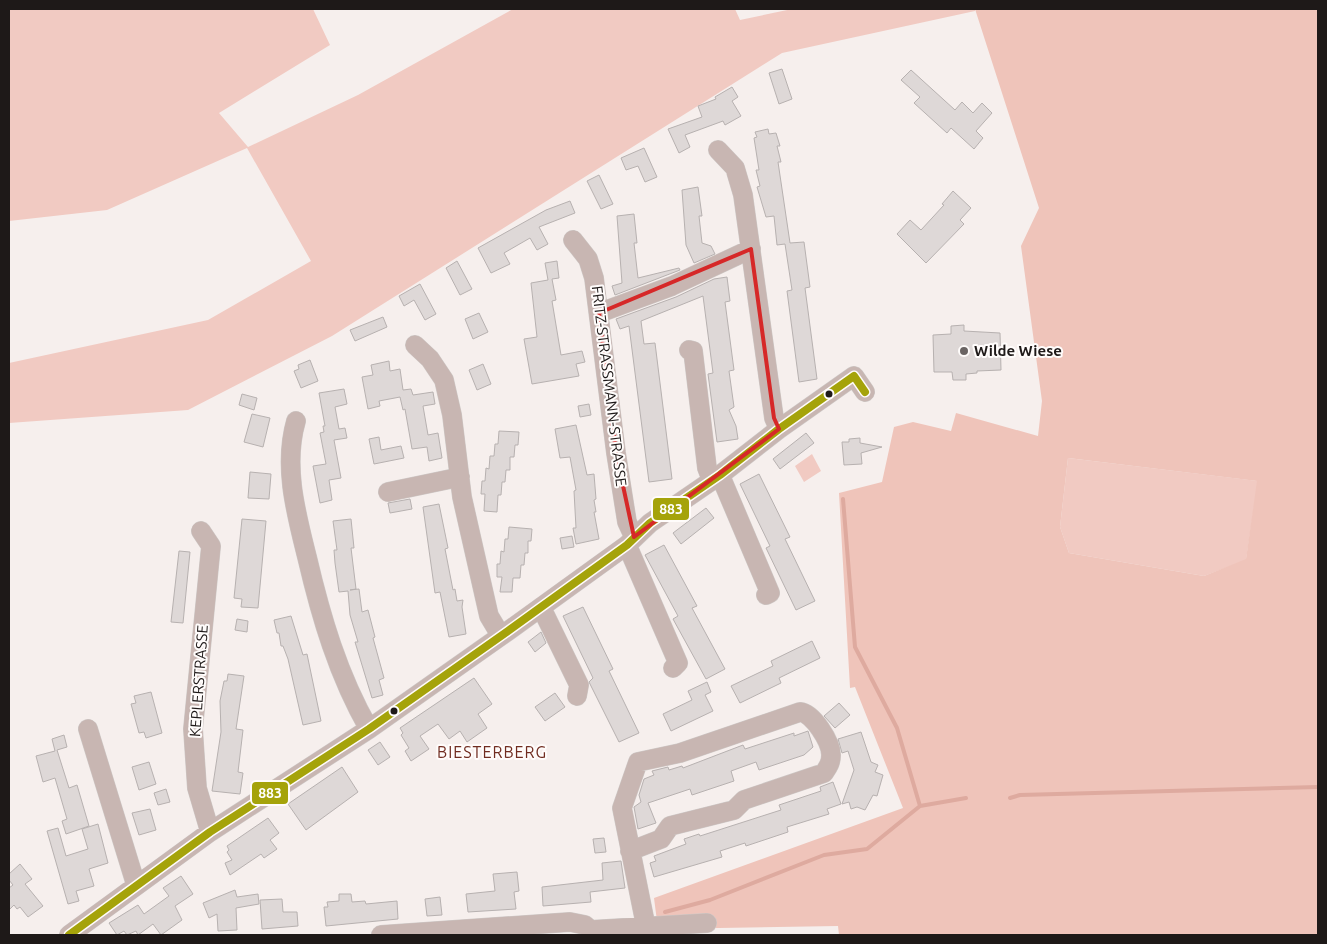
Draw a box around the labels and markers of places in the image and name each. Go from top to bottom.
place label: Wilde Wiese [974,342,1062,359]
marker: Wilde Wiese [958,345,970,357]
unlabelled marker [824,389,834,399]
unlabelled marker [389,706,399,716]

